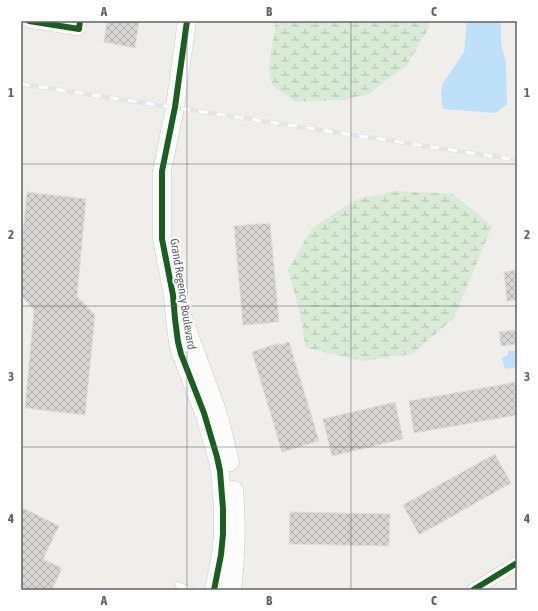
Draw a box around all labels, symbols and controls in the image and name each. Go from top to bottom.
text: A [100,4,108,19]
text: B [266,4,273,19]
text: C [431,4,437,19]
text: 1 [8,85,14,100]
text: 1 [524,85,530,100]
text: 2 [8,227,14,242]
text: 2 [524,227,530,242]
street label: Grand Regency Boulevard [167,237,199,351]
text: 3 [8,369,14,384]
text: 3 [524,369,530,384]
text: 4 [7,511,14,526]
text: 4 [523,511,530,526]
text: A [100,593,108,608]
text: B [266,593,273,608]
text: C [431,593,437,608]

